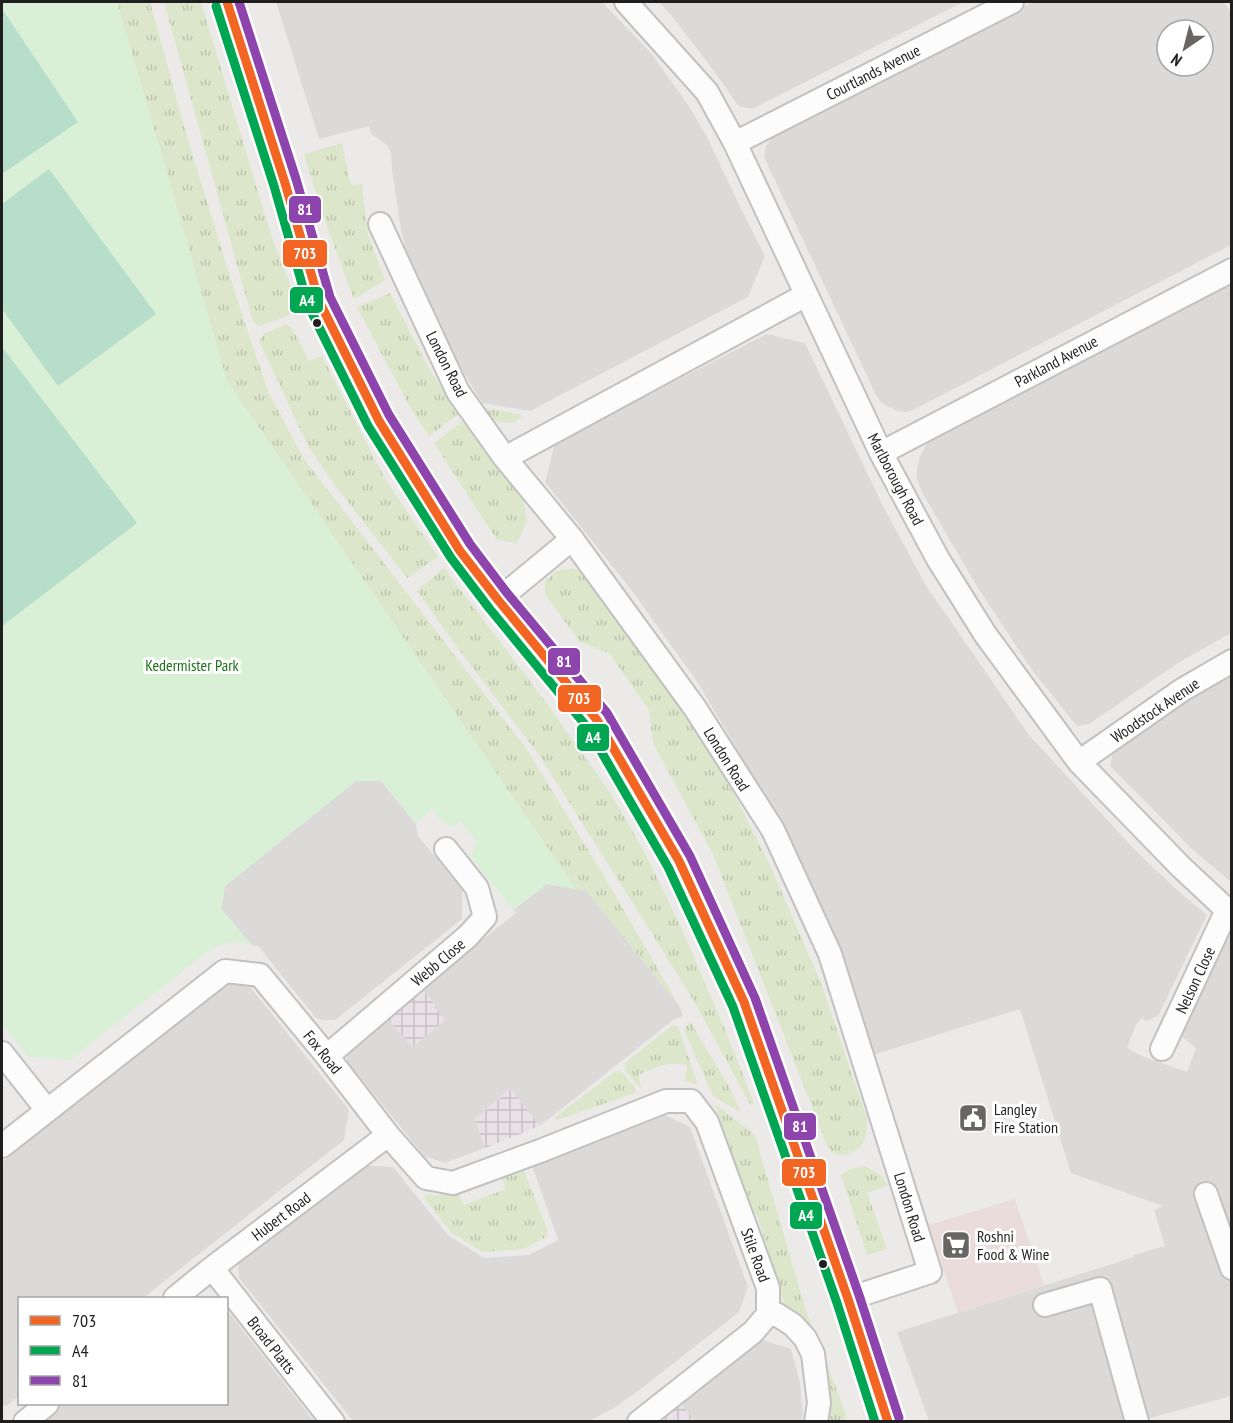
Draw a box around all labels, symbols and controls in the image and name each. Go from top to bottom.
north arrow [1155,18,1215,78]
street label: Courtlands Avenue [823,40,923,104]
text: N [1167,50,1186,71]
line badge: 81 [288,195,322,224]
text: 81 [297,199,313,219]
line badge: 703 [282,239,328,268]
text: 703 [294,243,316,263]
line badge: A4 [289,286,324,314]
text: A4 [298,290,315,310]
unlabelled marker [311,317,323,329]
street label: London Road [422,328,472,400]
street label: Parkland Avenue [1011,331,1101,391]
street label: Marlborough Road [863,430,929,529]
line badge: 81 [547,647,581,676]
text: 81 [556,651,572,671]
park label: Kedermister Park [145,655,240,675]
street label: Woodstock Avenue [1107,673,1203,747]
line badge: 703 [557,684,602,713]
text: 703 [568,688,590,708]
line badge: A4 [576,723,610,752]
street label: London Road [700,723,754,795]
text: A4 [584,727,601,747]
street label: Webb Close [407,934,469,990]
street label: Nelson Close [1171,943,1219,1017]
street label: Fox Road [299,1026,347,1078]
place label: Langley Fire Station [994,1099,1058,1137]
public building icon: Langley Fire Station [957,1102,989,1134]
line badge: 81 [783,1112,817,1141]
text: 81 [792,1116,808,1136]
line badge: 703 [781,1158,827,1187]
text: 703 [793,1162,815,1182]
street label: London Road [890,1170,930,1244]
street label: Hubert Road [247,1187,315,1245]
line badge: A4 [789,1201,823,1230]
text: A4 [797,1205,814,1225]
street label: Stile Road [737,1225,775,1285]
place label: Roshni Food & Wine [977,1226,1049,1264]
supermarket icon: Roshni Food & Wine [940,1229,972,1261]
unlabelled marker [817,1258,829,1270]
legend [18,1297,228,1405]
text: 703 [72,1309,96,1332]
street label: Broad Platts [243,1312,301,1378]
text: A4 [72,1339,89,1362]
text: 81 [72,1369,88,1392]

